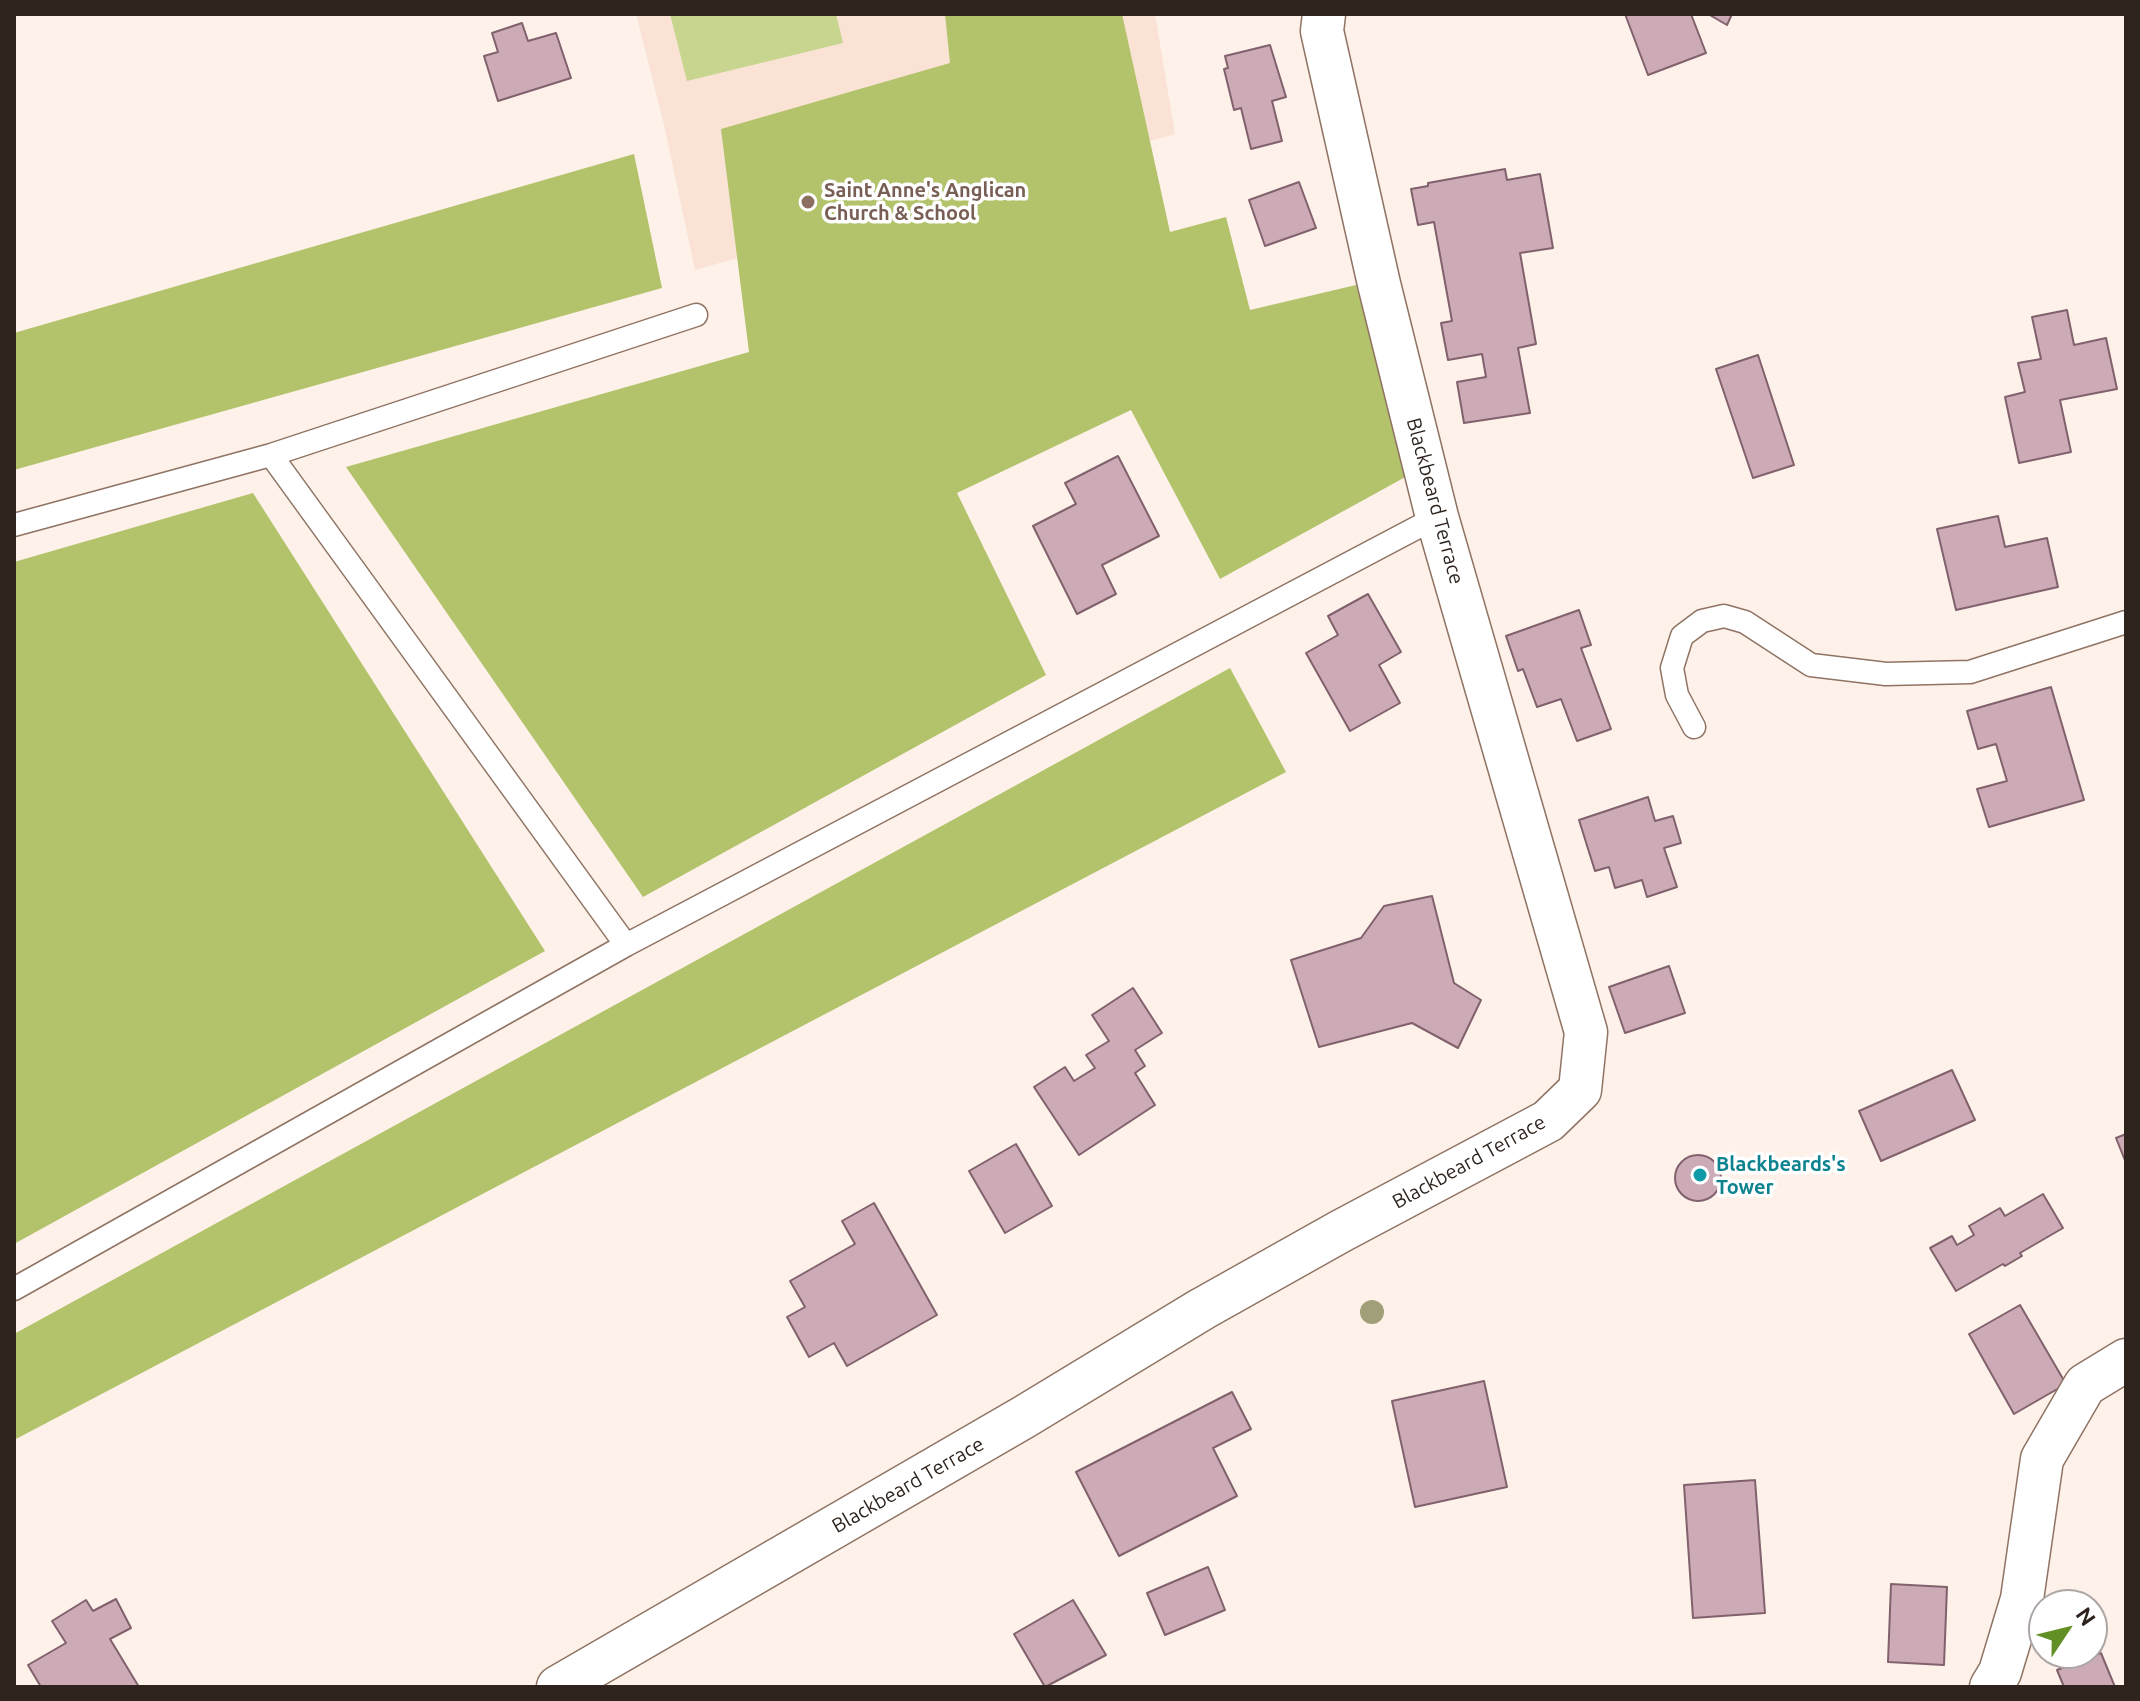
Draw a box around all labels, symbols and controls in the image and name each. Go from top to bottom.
place label: Saint Anne's Anglican Church & School [824,178,1026,225]
marker: Saint Anne's Anglican Church & School [799,193,817,211]
street label: Blackbeard Terrace [1401,415,1469,587]
street label: Blackbeard Terrace [1388,1110,1550,1214]
place label: Blackbeards's Tower [1716,1152,1846,1199]
marker: Blackbeards's Tower [1691,1166,1709,1184]
street label: Blackbeard Terrace [828,1432,988,1538]
north arrow [2028,1589,2108,1669]
text: N [2071,1602,2101,1630]

